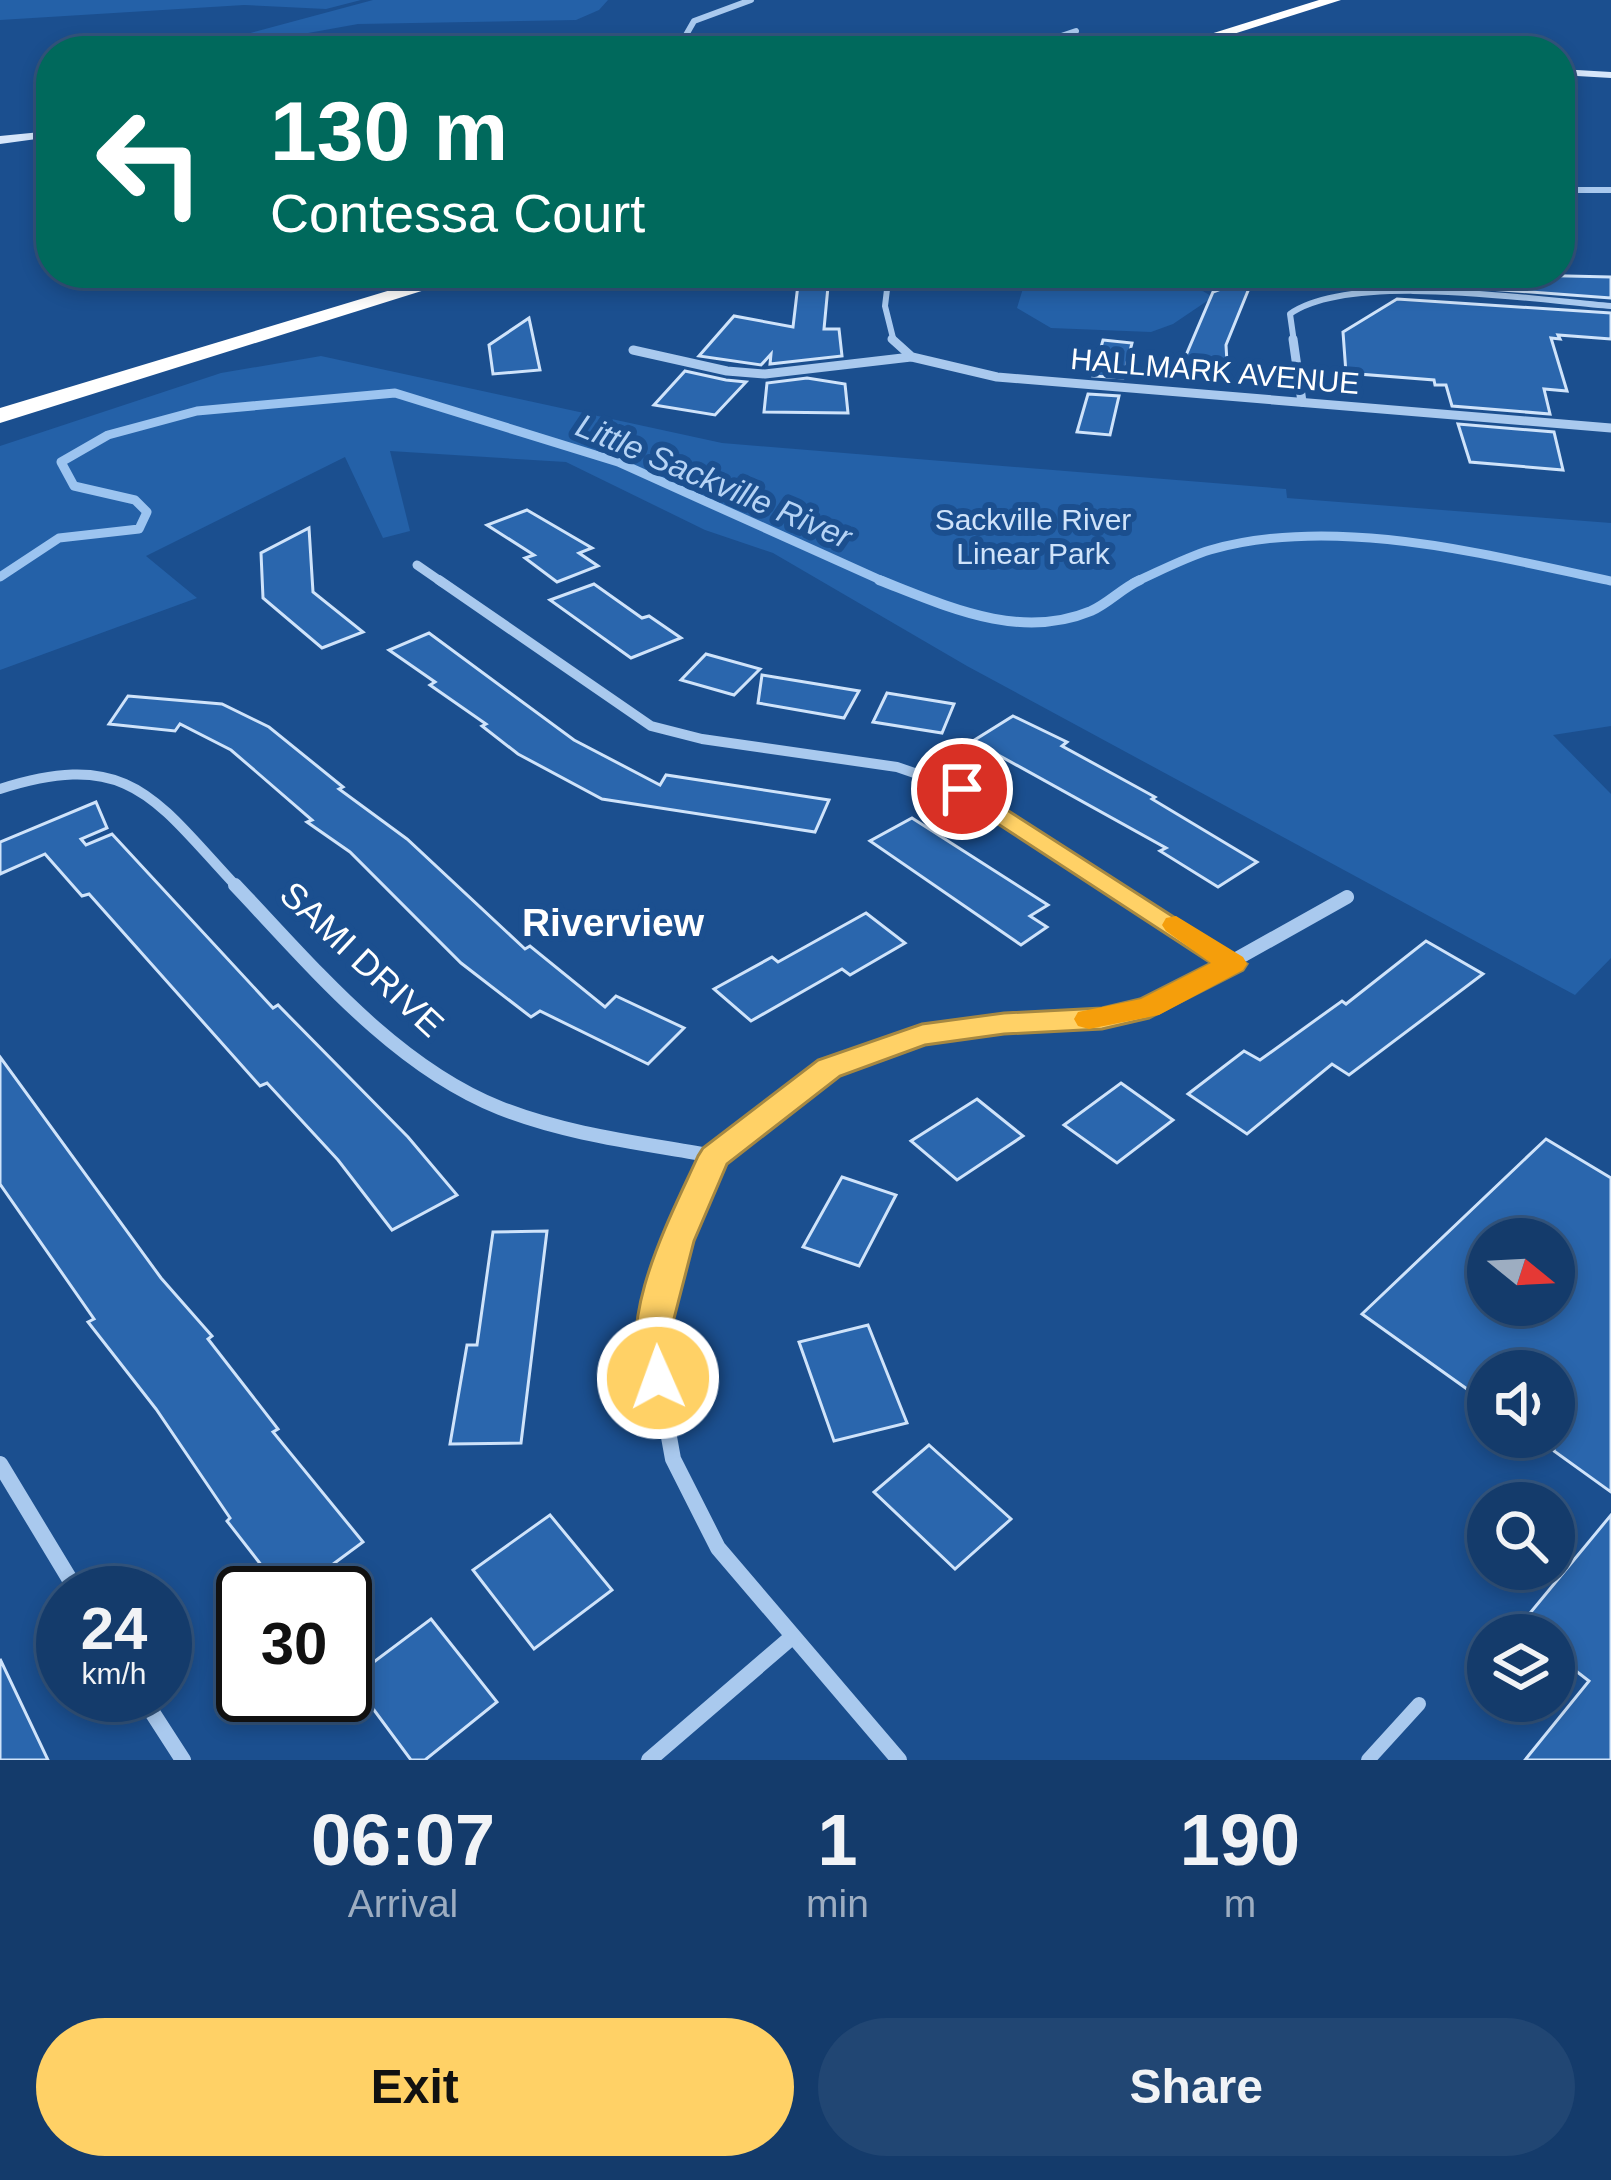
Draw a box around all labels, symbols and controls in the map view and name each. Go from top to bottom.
icon: left [72,84,228,240]
text: 130 m [270,84,508,178]
text: Contessa Court [270,183,645,243]
street label: HALLMARK AVENUE [1069,342,1361,400]
water label: Little Sackville River [571,406,859,556]
park label: Sackville River Linear Park [935,503,1131,570]
pin [911,738,1013,840]
icon: arrive [929,756,995,822]
street label: SAMI DRIVE [272,873,452,1045]
district label: Riverview [522,901,705,944]
north arrow [1467,1218,1575,1326]
map controls [1467,1218,1575,1722]
position arrow [595,1315,721,1441]
button: sound [1467,1350,1575,1458]
button: search [1467,1482,1575,1590]
speed limit sign: 30 [216,1566,372,1722]
text: 24 [81,1595,147,1662]
button: layers [1467,1614,1575,1722]
text: km/h [81,1657,147,1690]
text: 06:07 [311,1800,495,1880]
text: 1 [817,1800,858,1880]
text: 190 [1180,1800,1300,1880]
text: Arrival [348,1882,458,1925]
text: min [806,1882,869,1925]
text: m [1224,1882,1256,1925]
button: Exit [36,2018,794,2156]
button: Share [818,2018,1575,2156]

